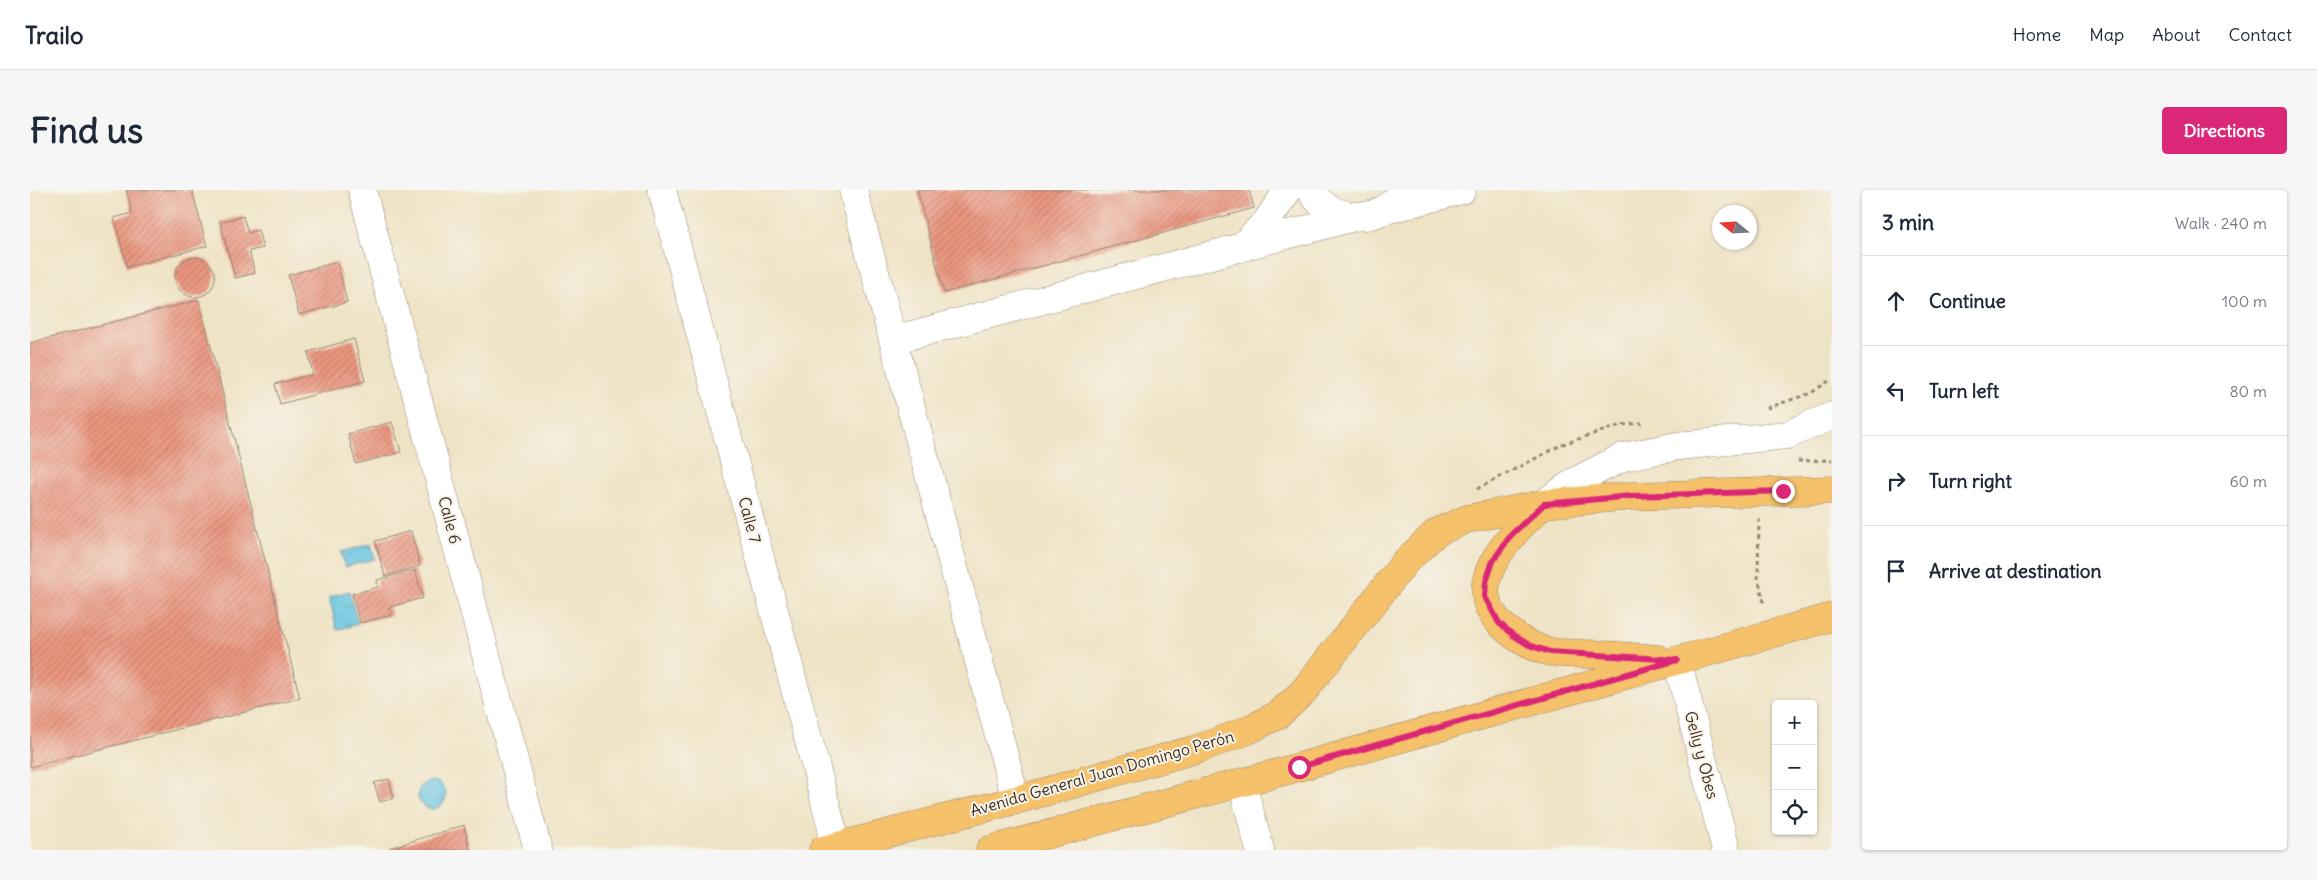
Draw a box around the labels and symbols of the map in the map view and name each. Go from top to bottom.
north arrow [1712,205,1757,250]
route end [1772,480,1795,503]
street label: Calle 6 [434,494,466,546]
street label: Calle 7 [734,495,766,545]
street label: Gelly y Obes [1681,709,1723,801]
street label: Avenida General Juan Domingo Perón [968,726,1236,820]
route start [1288,756,1311,779]

